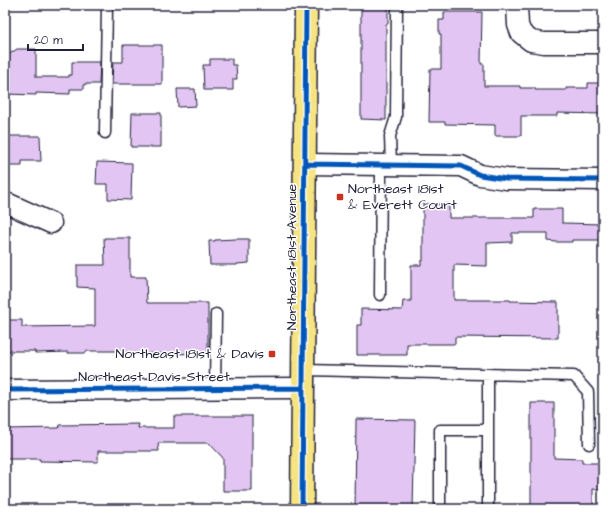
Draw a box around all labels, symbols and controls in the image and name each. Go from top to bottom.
scale bar [28,26,83,52]
text: 20 m [34,32,63,49]
place label: Northeast 181st & Everett Court [348,179,457,215]
street label: Northeast 181st Avenue [282,183,302,330]
marker: Northeast 181st & Everett Court [335,192,345,202]
place label: Northeast 181st & Davis [115,344,264,364]
marker: Northeast 181st & Davis [267,349,277,359]
street label: Northeast Davis Street [78,367,230,387]

